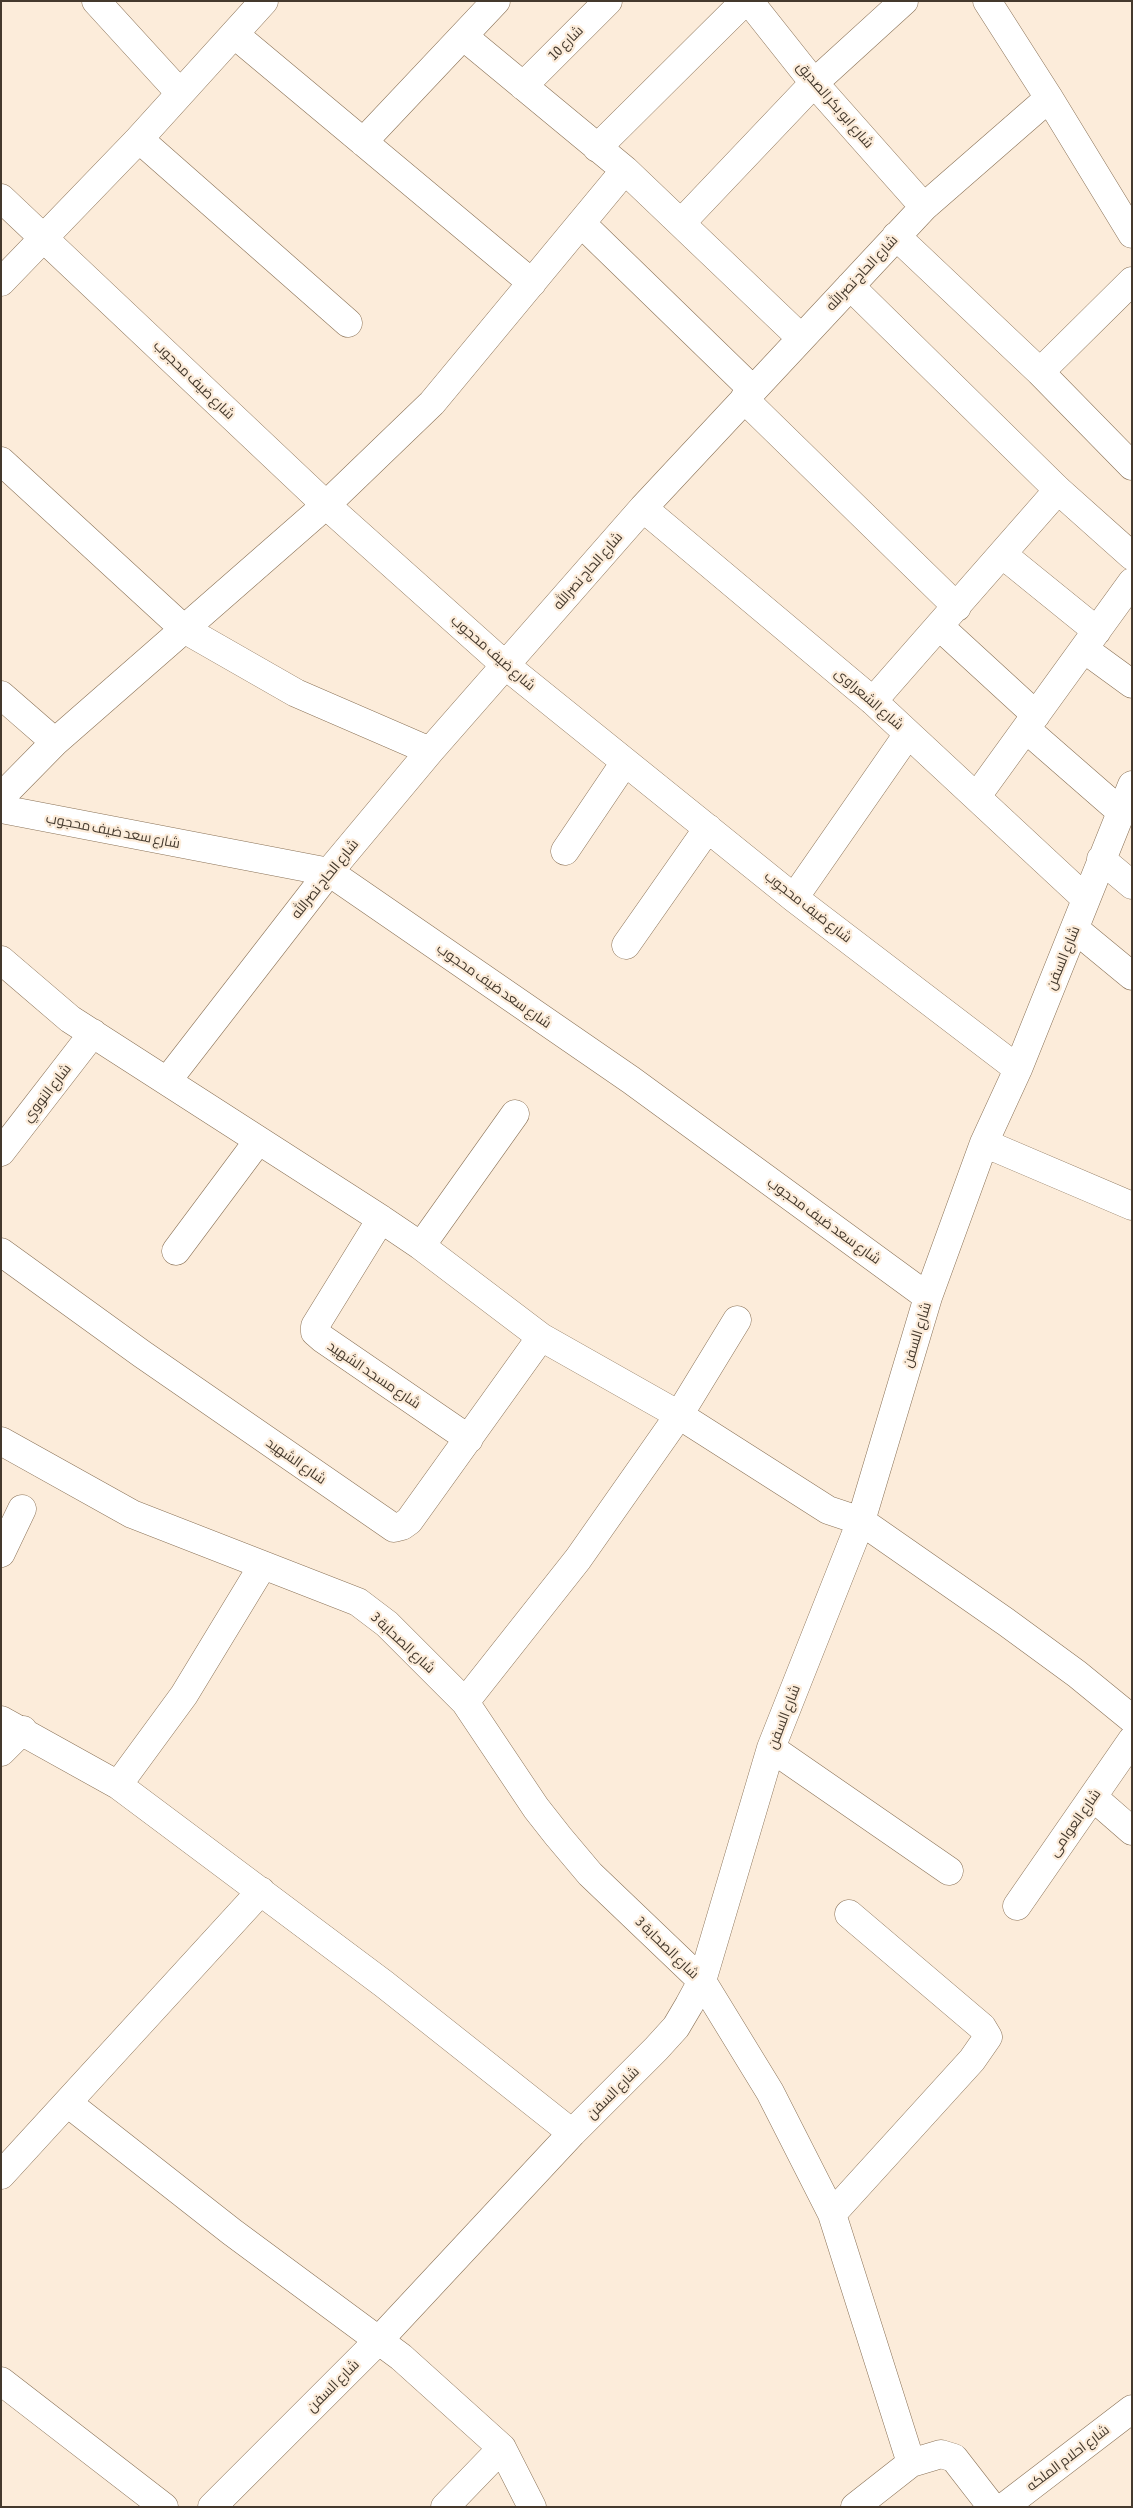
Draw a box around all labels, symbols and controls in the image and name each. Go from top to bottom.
street label: شارع 10 [545,22,587,64]
street label: شارع ابو بكر الصديق [793,58,877,152]
street label: شارع الحاج نصرالله [823,232,901,314]
street label: شارع ضيف محجوب [150,337,238,423]
street label: شارع الحاج نصرالله [550,529,626,613]
street label: شارع ضيف محجوب [447,612,539,694]
street label: شارع الشعراوى [831,665,907,733]
street label: شارع سعد ضيف محجوب [45,810,181,852]
street label: شارع الحاج نصرالله [288,836,362,922]
street label: شارع ضيف محجوب [761,868,855,946]
street label: شارع السفن [1043,924,1083,992]
street label: شارع سعد ضيف محجوب [433,940,555,1032]
street label: شارع النووي [19,1061,75,1125]
street label: شارع سعد ضيف محجوب [764,1174,884,1268]
street label: شارع السفن [899,1300,935,1370]
street label: شارع مسجد الشهيد [324,1338,424,1412]
street label: شارع الشهيد [263,1434,329,1488]
street label: شارع الصحابة 3 [367,1609,439,1677]
street label: شارع السفن [764,1683,804,1751]
street label: شارع العوامى [1046,1786,1104,1860]
street label: شارع الصحابة 3 [632,1914,702,1982]
street label: شارع السفن [583,2063,643,2123]
street label: شارع السفن [303,2356,363,2416]
street label: شارع احلام الملكه [1023,2421,1113,2495]

